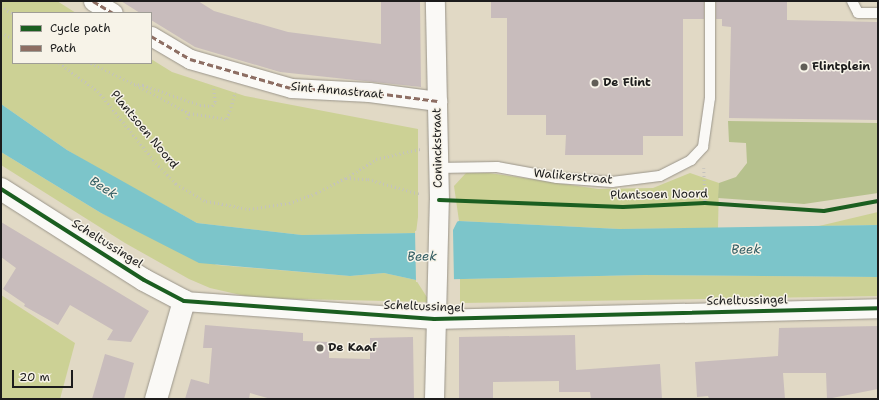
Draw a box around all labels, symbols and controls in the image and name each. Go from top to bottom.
legend [12,12,152,64]
text: Cycle path [50,20,111,36]
text: Path [50,40,76,56]
place label: Flintplein [812,60,870,74]
marker: Flintplein [799,62,809,72]
place label: De Flint [603,76,651,90]
marker: De Flint [590,78,600,88]
street label: Sint Annastraat [290,80,384,102]
street label: Plantsoen Noord [107,88,181,172]
street label: Coninckstraat [430,108,446,188]
street label: Walikerstraat [533,166,613,188]
water label: Beek [86,174,120,202]
street label: Plantsoen Noord [610,187,708,203]
street label: Scheltussingel [69,216,145,272]
water label: Beek [731,242,761,258]
water label: Beek [407,249,437,265]
street label: Scheltussingel [706,293,788,309]
street label: Scheltussingel [383,298,465,316]
place label: De Kaaf [328,341,377,355]
marker: De Kaaf [315,343,325,353]
scale bar [14,362,75,388]
text: 20 m [19,369,50,385]

